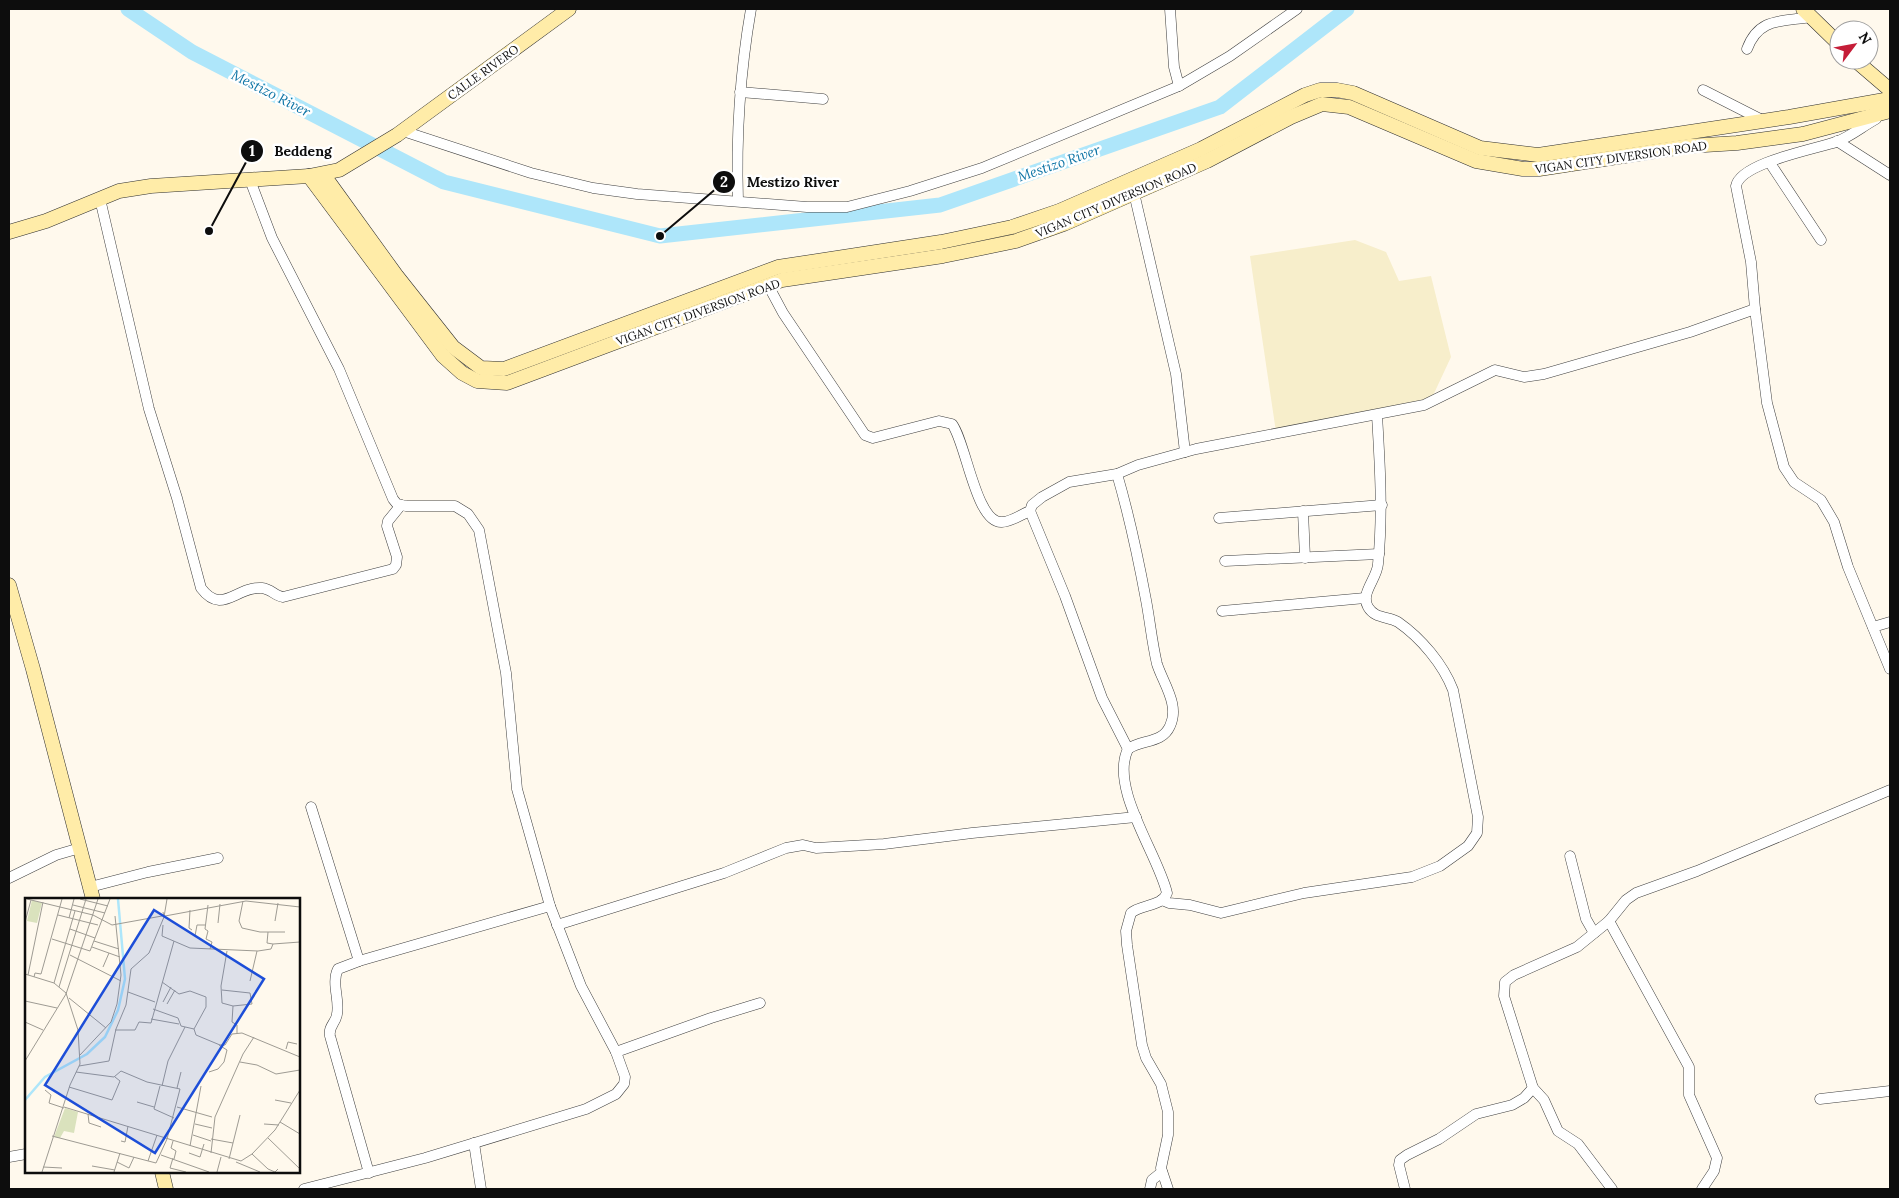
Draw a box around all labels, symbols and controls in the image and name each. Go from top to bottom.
north arrow [1829,20,1879,70]
text: N [1855,29,1876,48]
street label: CALLE RIVERO [445,41,521,103]
water label: Mestizo River [229,65,314,121]
callout: Beddeng [239,136,342,165]
street label: VIGAN CITY DIVERSION ROAD [1533,138,1708,177]
water label: Mestizo River [1015,140,1103,186]
text: 1 [249,141,255,160]
text: Beddeng [274,142,333,160]
street label: VIGAN CITY DIVERSION ROAD [1032,159,1199,241]
callout: Mestizo River [712,168,849,197]
text: 2 [720,172,728,191]
text: Mestizo River [747,173,840,191]
street label: VIGAN CITY DIVERSION ROAD [613,275,782,349]
inset map [25,898,300,1173]

